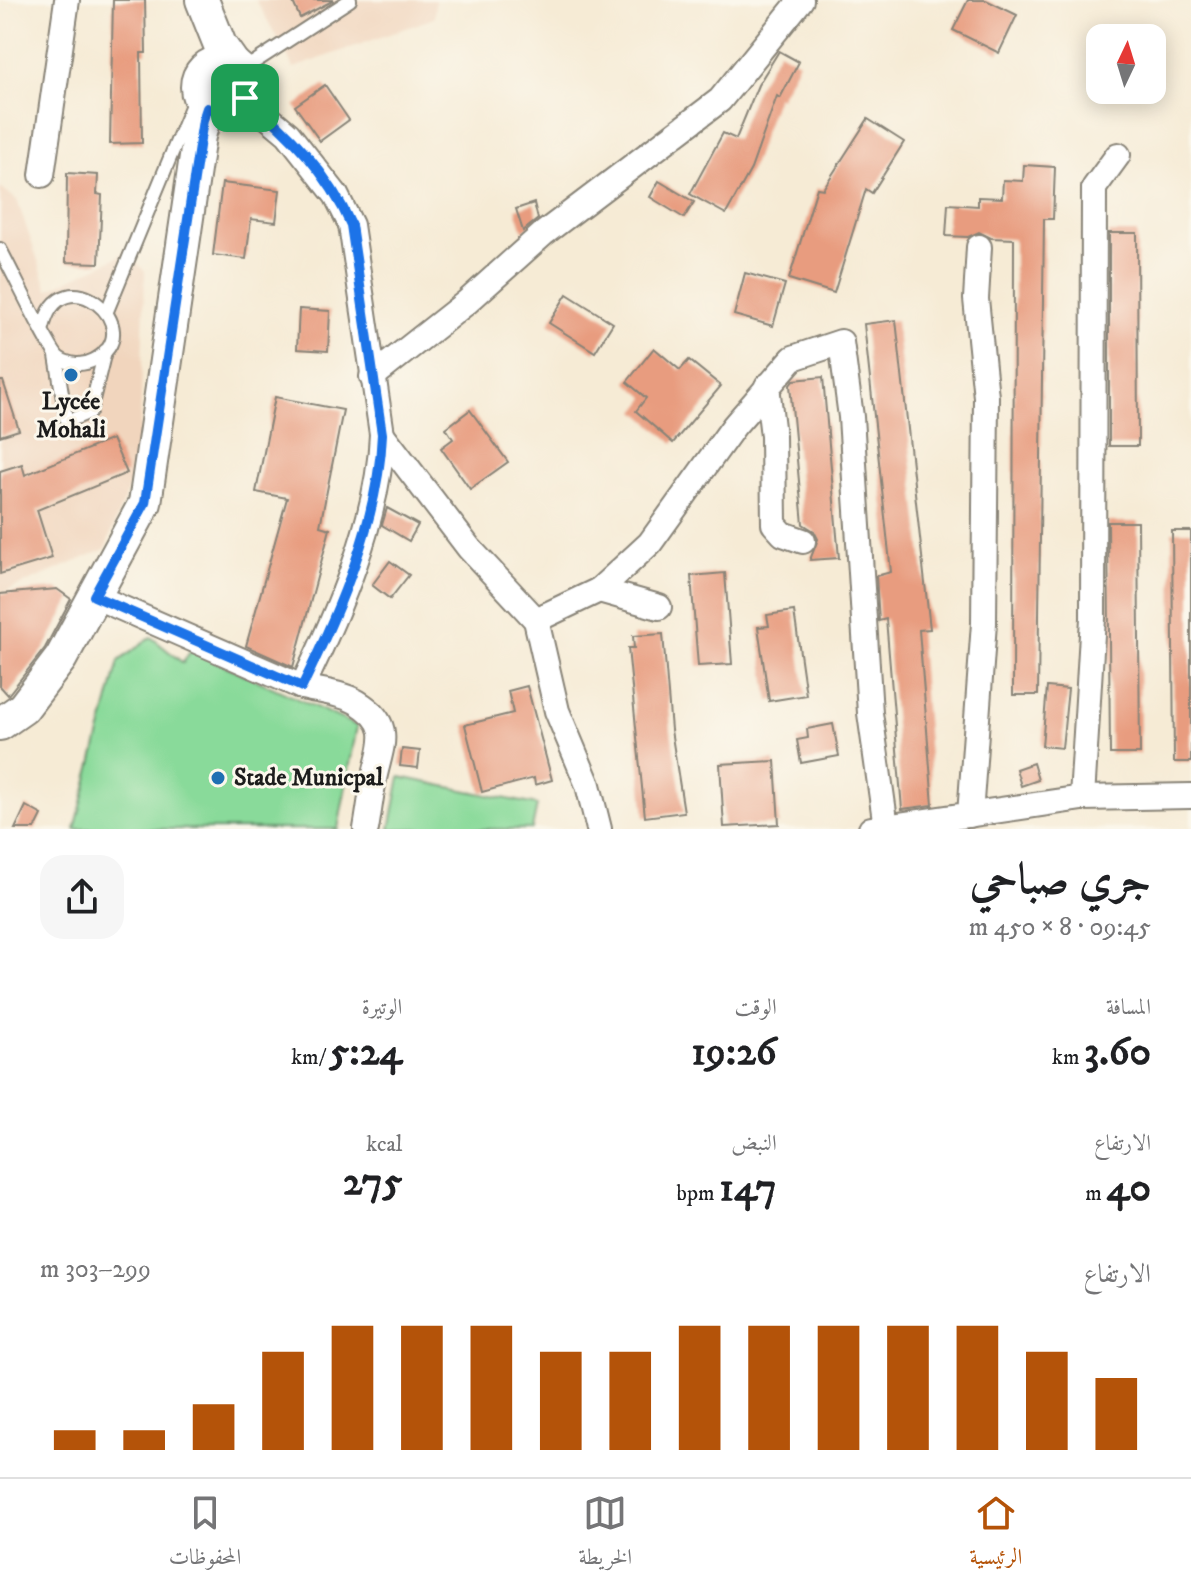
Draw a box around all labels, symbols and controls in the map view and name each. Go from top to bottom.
north arrow [1086,24,1166,104]
map controls [1086,24,1166,104]
pin [211,64,279,132]
icon: arrive [223,76,267,120]
marker: Lycée Mohali [62,366,80,384]
place label: Lycée Mohali [36,387,106,445]
place label: Stade Municpal [234,763,384,793]
marker: Stade Municpal [209,769,227,787]
text: جري صباحي [970,853,1151,908]
button: share [40,855,124,939]
text: 09:45 · 8 × 450 m [969,911,1151,944]
text: الوتيرة [362,994,402,1021]
text: الوقت [735,994,777,1021]
text: المسافة [1106,994,1151,1021]
text: 5:24 [329,1028,402,1078]
text: 19:26 [691,1028,777,1078]
text: 3.60 [1084,1028,1151,1078]
text: /km [291,1044,329,1071]
text: km [1052,1044,1084,1071]
text: النبض [731,1130,777,1157]
text: الارتفاع [1094,1130,1151,1157]
text: kcal [366,1131,402,1158]
text: 275 [343,1158,402,1208]
text: 147 [719,1164,777,1214]
text: 40 [1106,1164,1151,1214]
text: bpm [677,1180,719,1207]
text: m [1085,1180,1106,1207]
text: 299–303 m [40,1253,151,1286]
text: الارتفاع [1084,1258,1151,1291]
tab: المحفوظات [169,1491,241,1578]
tab: الخريطة [579,1491,632,1578]
tab: الرئيسية [969,1491,1022,1578]

